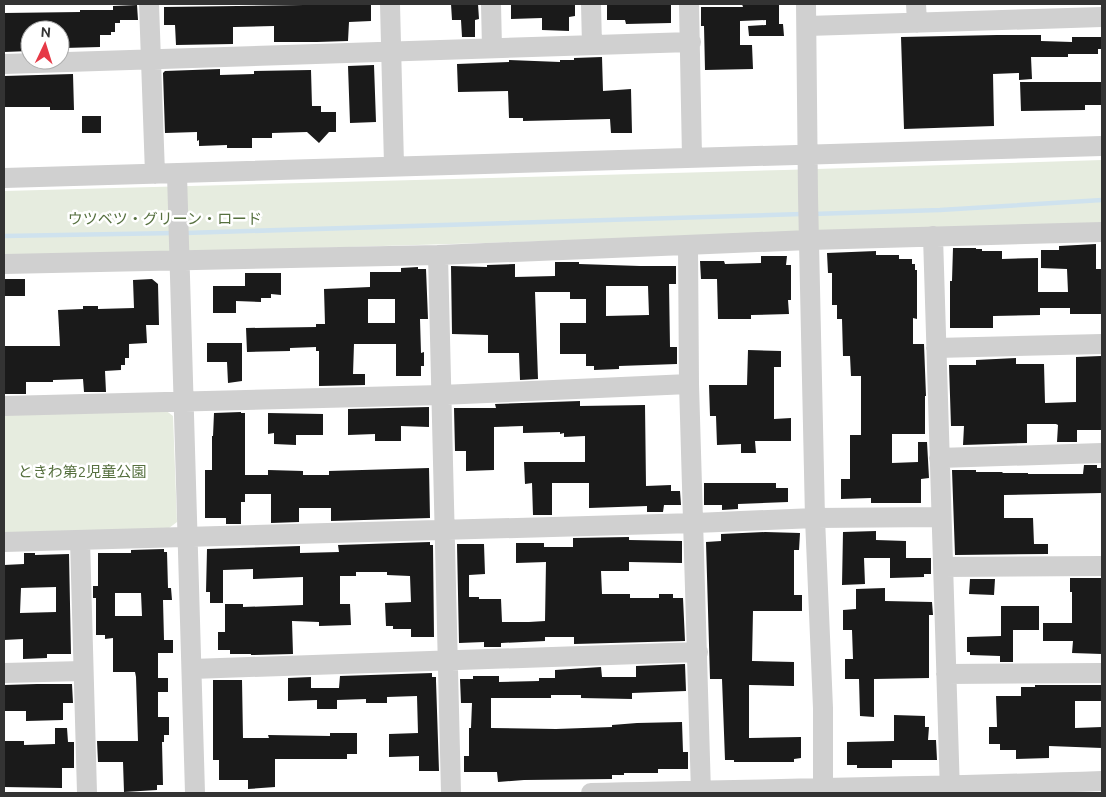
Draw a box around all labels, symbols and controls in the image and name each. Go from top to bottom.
north arrow [20,20,70,70]
text: N [40,24,52,40]
park label: ウツベツ・グリーン・ロード [68,210,262,227]
park label: ときわ第2児童公園 [18,463,146,480]

